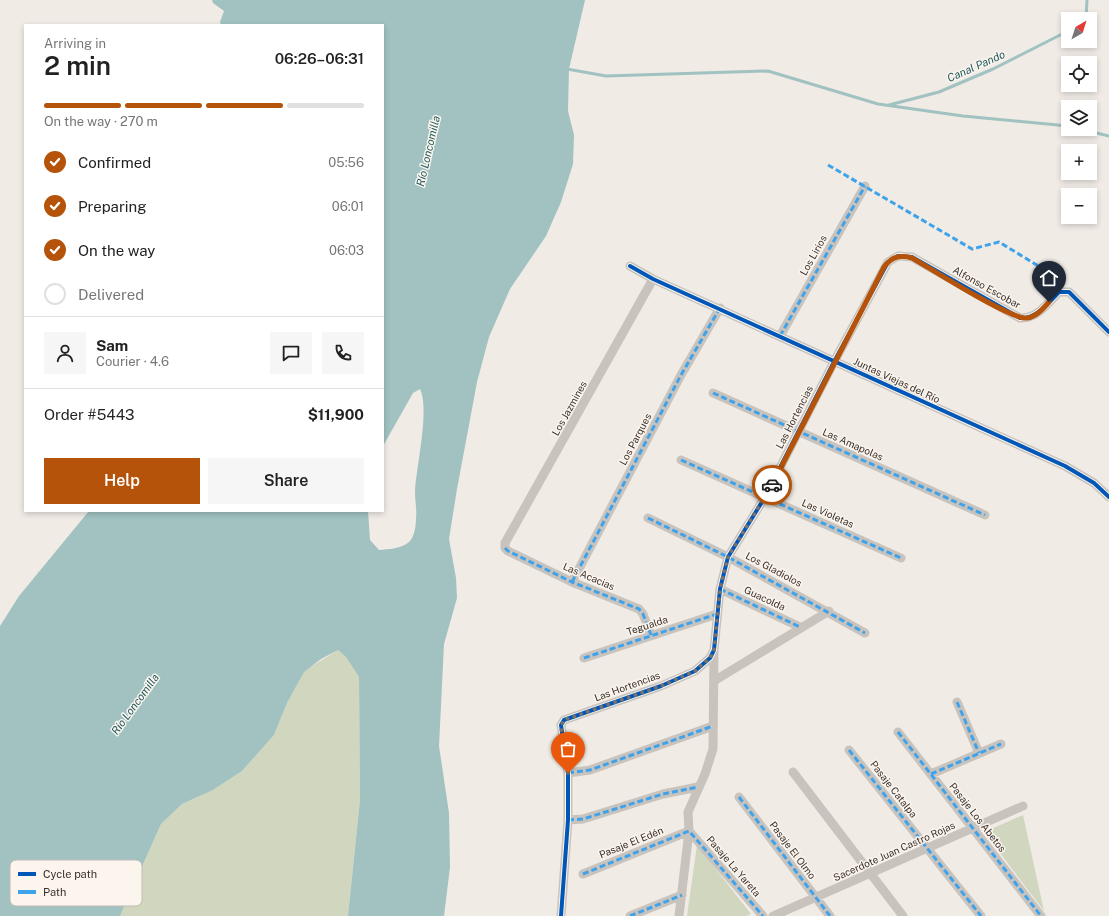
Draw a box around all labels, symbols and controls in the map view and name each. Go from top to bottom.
north arrow [1061,12,1097,48]
map controls [1061,12,1097,224]
text: Arriving in [44,36,106,51]
water label: Canal Pando [945,48,1007,84]
text: 2 min [44,50,111,81]
text: 06:26–06:31 [275,50,364,67]
button: locate [1061,56,1097,92]
button: layers [1061,100,1097,136]
text: On the way · 270 m [44,114,158,129]
water label: Río Loncomilla [414,114,442,187]
button: + [1061,144,1097,180]
icon: check [44,151,66,173]
text: Confirmed [78,154,151,171]
text: 05:56 [328,155,364,170]
button: − [1061,188,1097,224]
icon: check [44,195,66,217]
text: Preparing [78,198,147,215]
text: 06:01 [332,199,364,214]
street label: Los Lirios [797,233,829,277]
icon: check [44,239,66,261]
text: On the way [78,242,155,259]
text: 06:03 [329,243,364,258]
pin [1032,261,1066,302]
street label: Alfonso Escobar [951,263,1023,311]
icon: home [1038,267,1060,289]
text: Delivered [78,286,144,303]
button: person [44,332,86,374]
button: chat [270,332,312,374]
button: phone [322,332,364,374]
text: Sam [96,337,128,354]
text: Courier · 4.6 [96,354,169,369]
street label: Juntas Viejas del Río [852,355,942,405]
street label: Los Jazmines [549,379,589,437]
street label: Las Hortencias [773,383,815,451]
text: Order #5443 [44,406,135,423]
text: $11,900 [308,406,364,423]
street label: Los Parques [616,411,654,467]
street label: Las Amapolas [821,425,885,463]
button: Help [44,458,200,504]
button: Share [208,458,364,504]
courier [752,465,792,505]
icon: car [761,474,783,496]
street label: Las Violetas [800,496,856,530]
street label: Los Gladiolos [744,549,804,589]
street label: Las Acacias [561,560,617,592]
street label: Guacolda [743,583,787,613]
street label: Tegualda [625,613,669,637]
street label: Las Hortencias [592,669,662,703]
water label: Río Loncomilla [109,671,161,737]
pin [551,732,585,773]
icon: bag [557,738,579,760]
street label: Pasaje Catalpa [868,758,920,820]
street label: Pasaje Los Abetos [947,780,1009,854]
street label: Pasaje El Olmo [767,819,819,881]
street label: Sacerdote Juan Castro Rojas [831,819,957,883]
street label: Pasaje El Edén [597,824,665,860]
street label: Pasaje La Yareta [704,833,764,899]
legend [10,860,142,906]
text: Cycle path [43,868,97,880]
text: Path [43,886,66,898]

